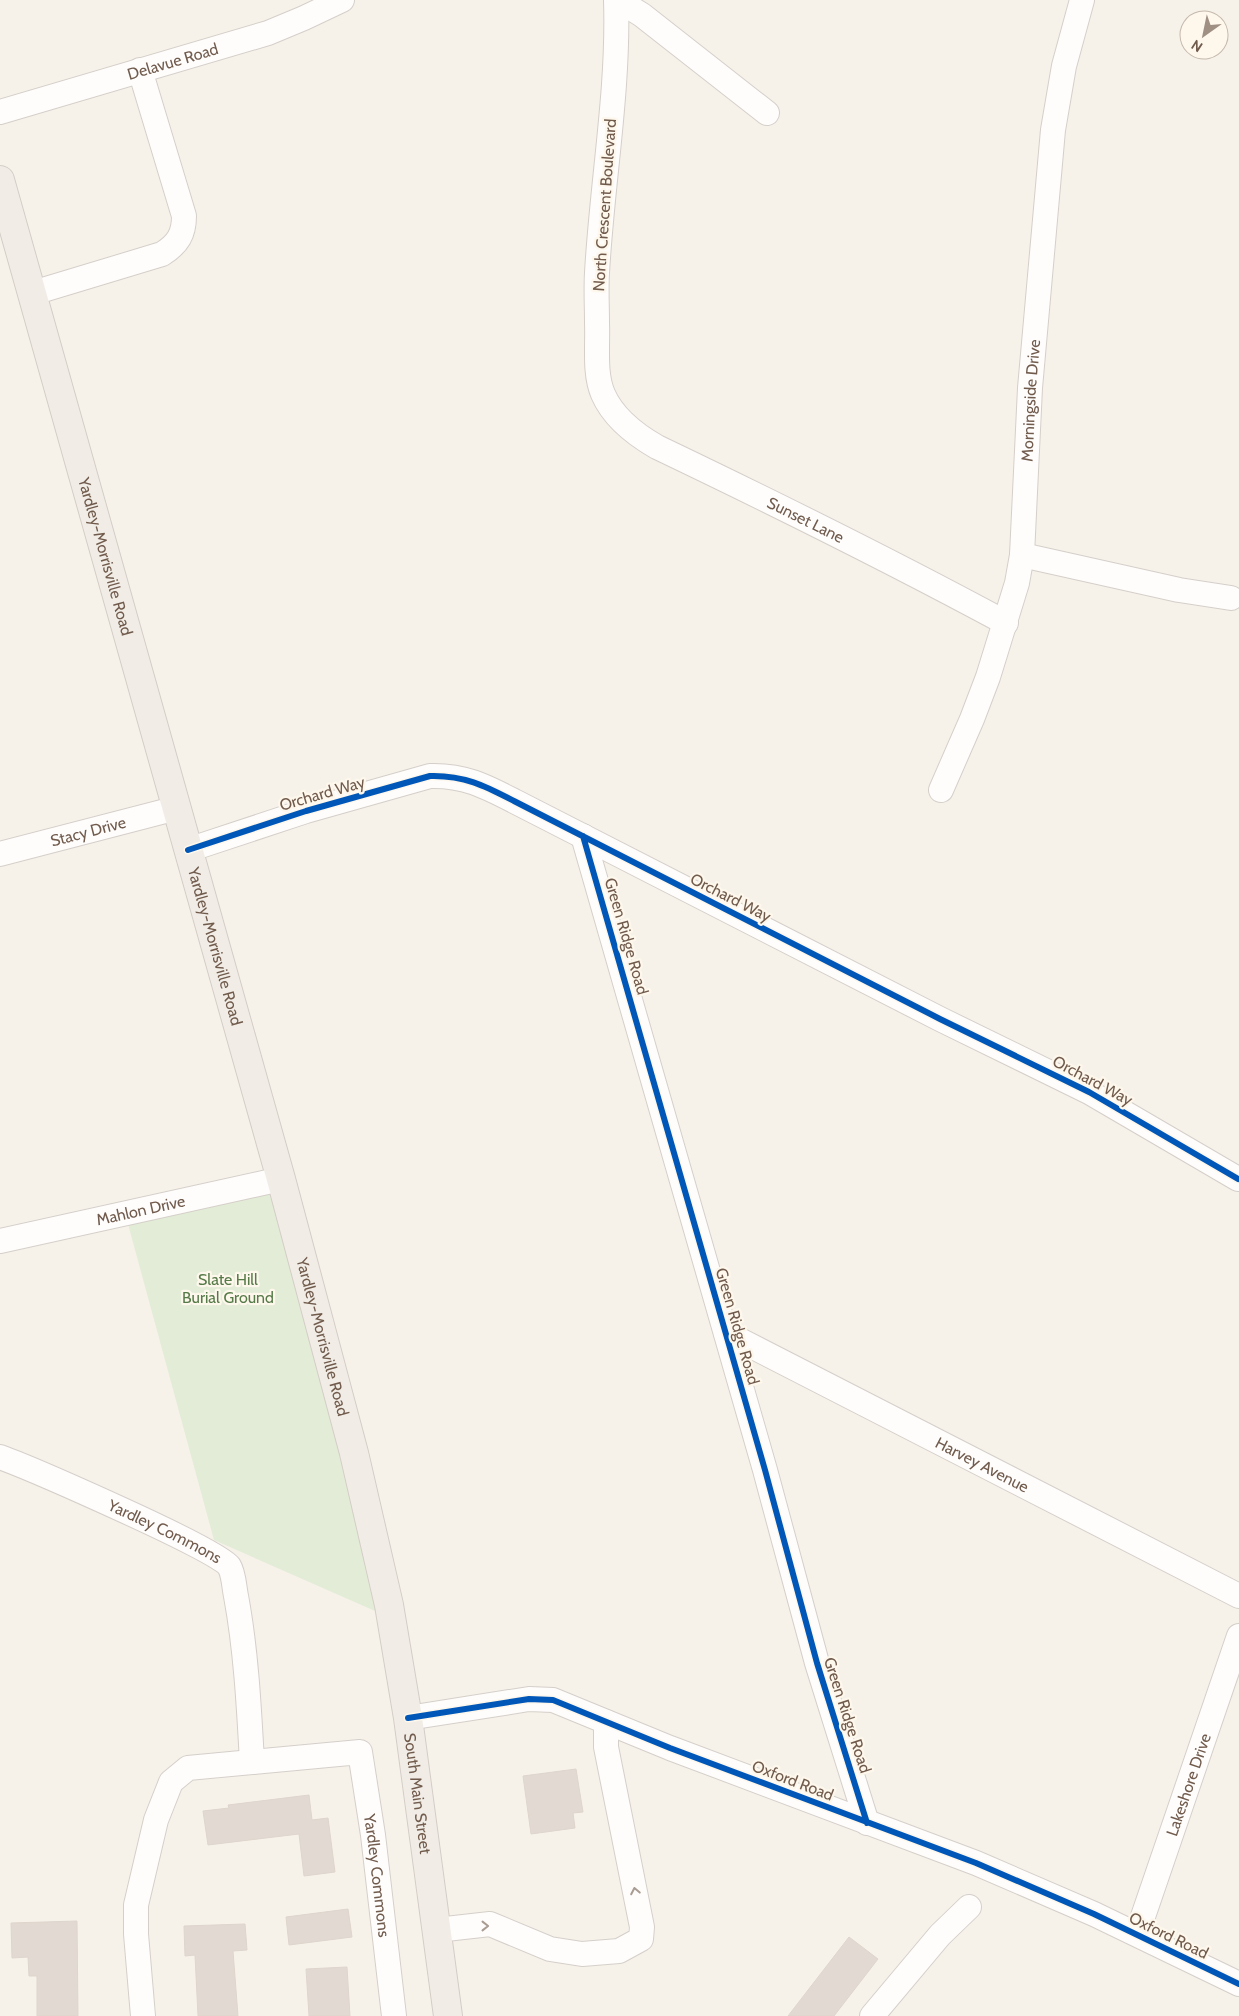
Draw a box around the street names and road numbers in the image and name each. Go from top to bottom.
street label: Delavue Road [125,39,220,84]
street label: North Crescent Boulevard [589,118,620,292]
street label: Morningside Drive [1017,338,1044,462]
street label: Yardley-Morrisville Road [74,474,137,638]
street label: Sunset Lane [764,493,847,547]
street label: Orchard Way [277,772,367,815]
street label: Stacy Drive [48,813,128,850]
street label: Yardley-Morrisville Road [184,864,246,1028]
street label: Orchard Way [687,869,774,926]
street label: Green Ridge Road [601,876,652,997]
street label: Orchard Way [1049,1051,1136,1109]
street label: Mahlon Drive [95,1191,187,1229]
street label: Yardley-Morrisville Road [292,1255,353,1418]
street label: Green Ridge Road [712,1266,763,1387]
street label: Harvey Avenue [932,1433,1032,1497]
street label: Yardley Commons [104,1495,225,1568]
street label: Green Ridge Road [820,1655,875,1775]
street label: Lakeshore Drive [1162,1731,1215,1839]
street label: South Main Street [400,1732,435,1856]
street label: Oxford Road [749,1756,836,1805]
street label: Yardley Commons [360,1812,394,1939]
street label: Oxford Road [1126,1908,1211,1963]

